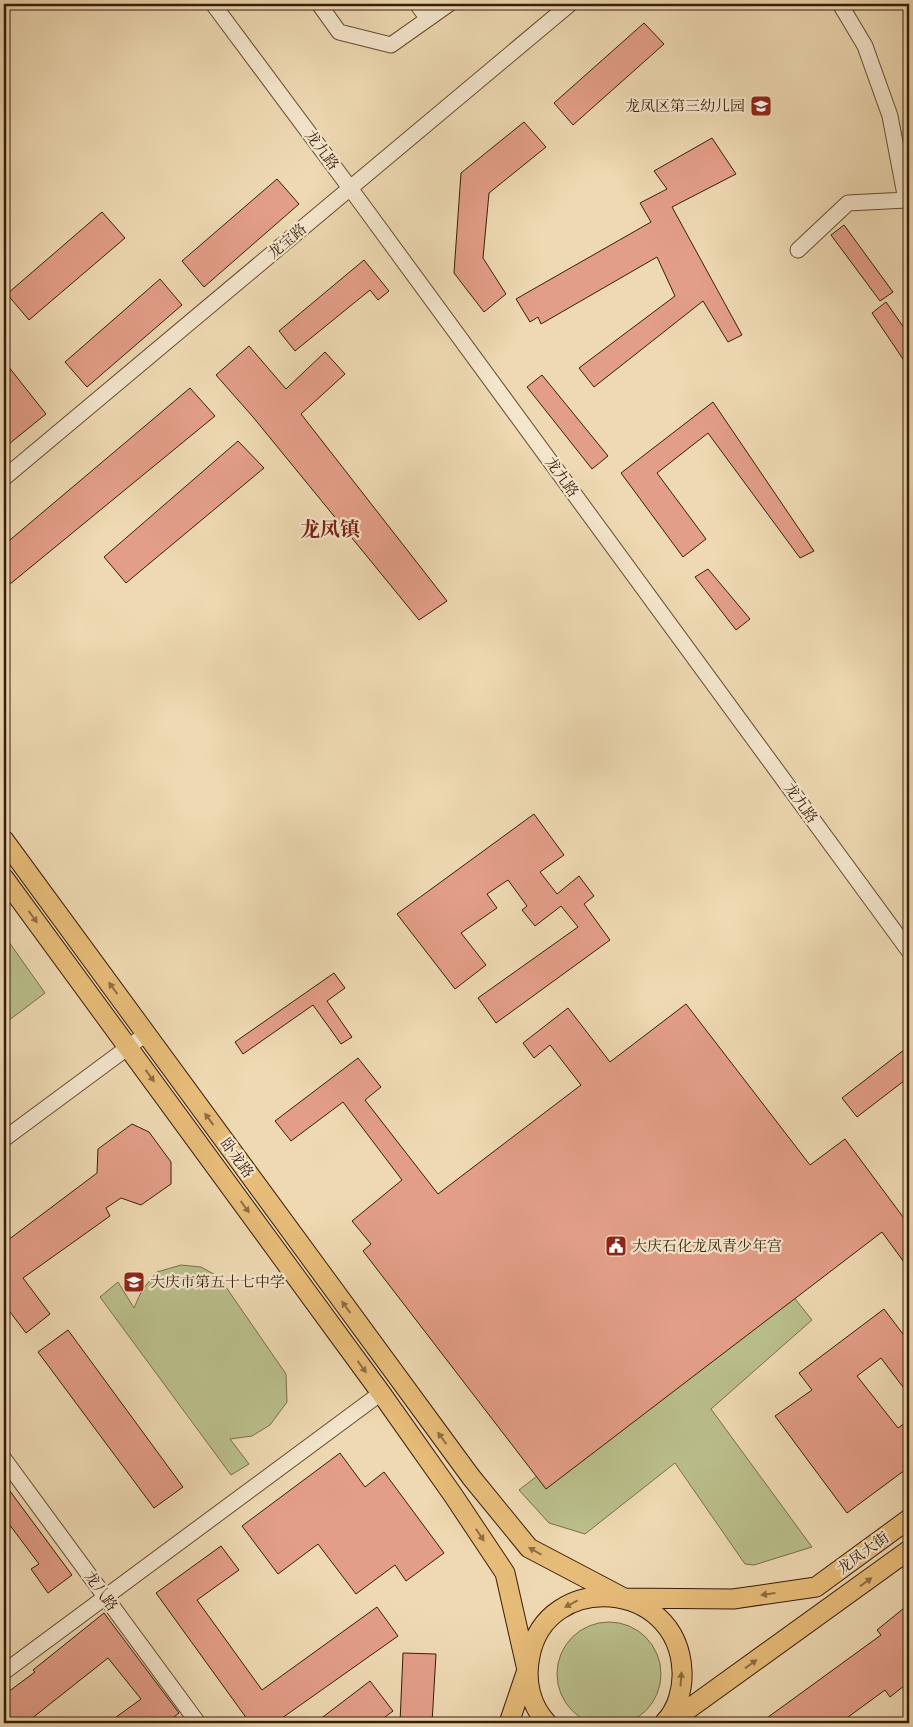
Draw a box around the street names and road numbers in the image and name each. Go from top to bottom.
street label: 龙九路 [300,126,344,174]
street label: 龙宝路 [263,219,311,263]
street label: 龙九路 [541,453,583,501]
street label: 龙九路 [780,779,822,827]
street label: 卧龙路 [216,1134,258,1182]
street label: 龙凤大街 [833,1527,893,1579]
street label: 龙八路 [80,1567,122,1615]

